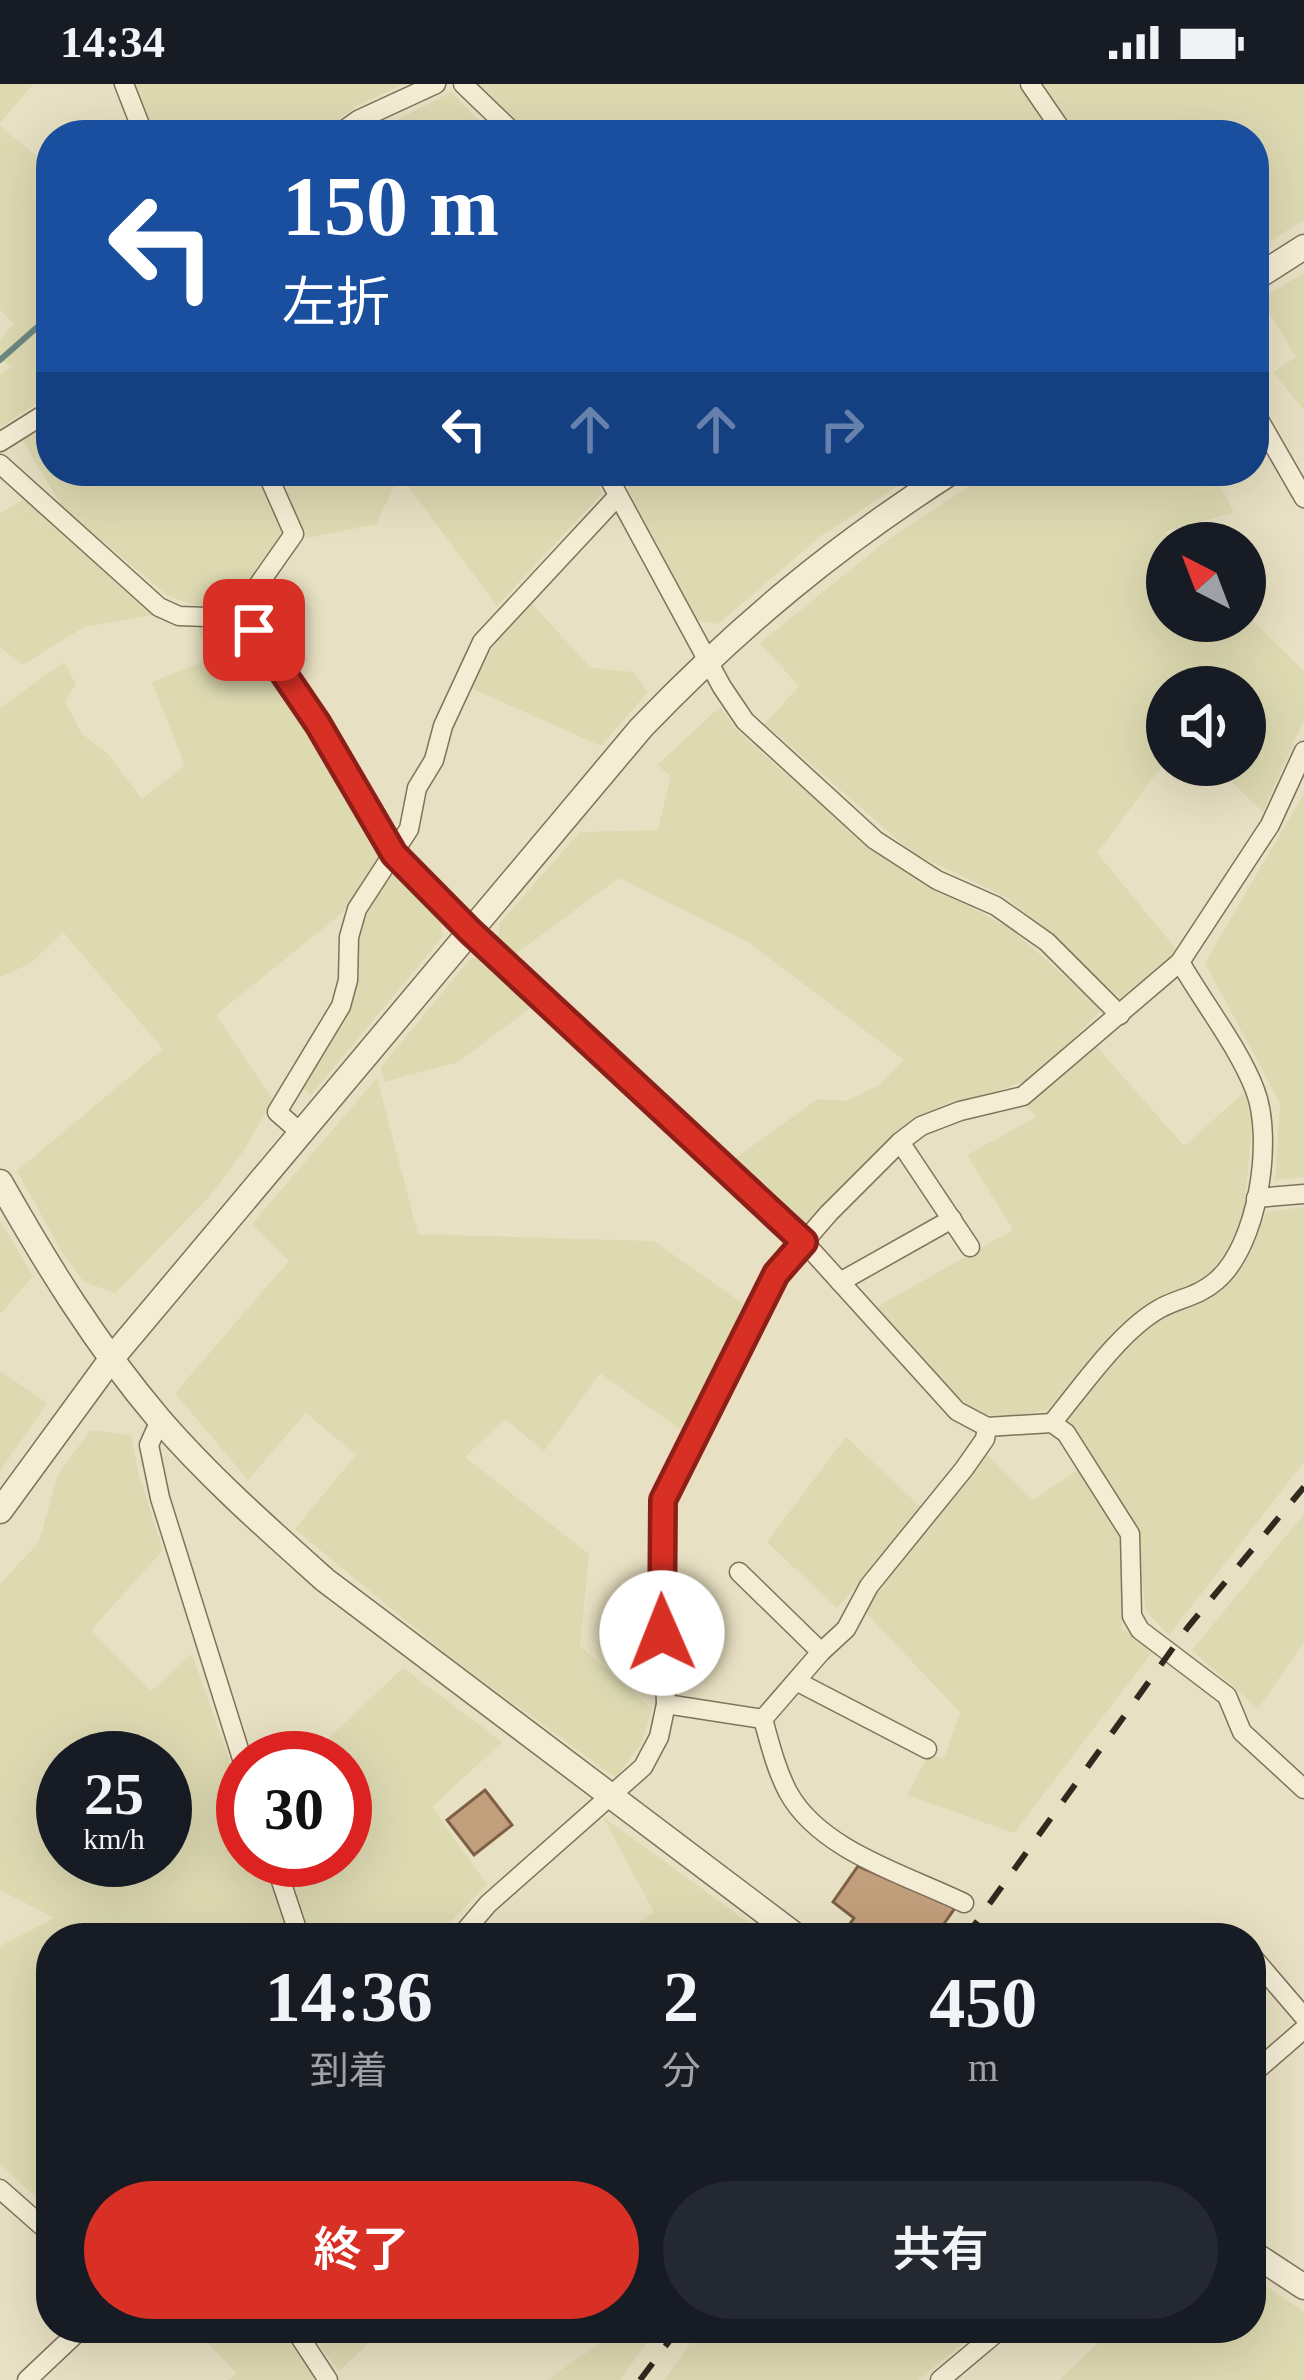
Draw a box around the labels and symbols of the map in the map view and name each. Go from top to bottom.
north arrow [1146,522,1266,642]
pin [203,579,305,681]
position arrow [599,1570,725,1696]
speed limit sign: 30 [216,1731,372,1887]

